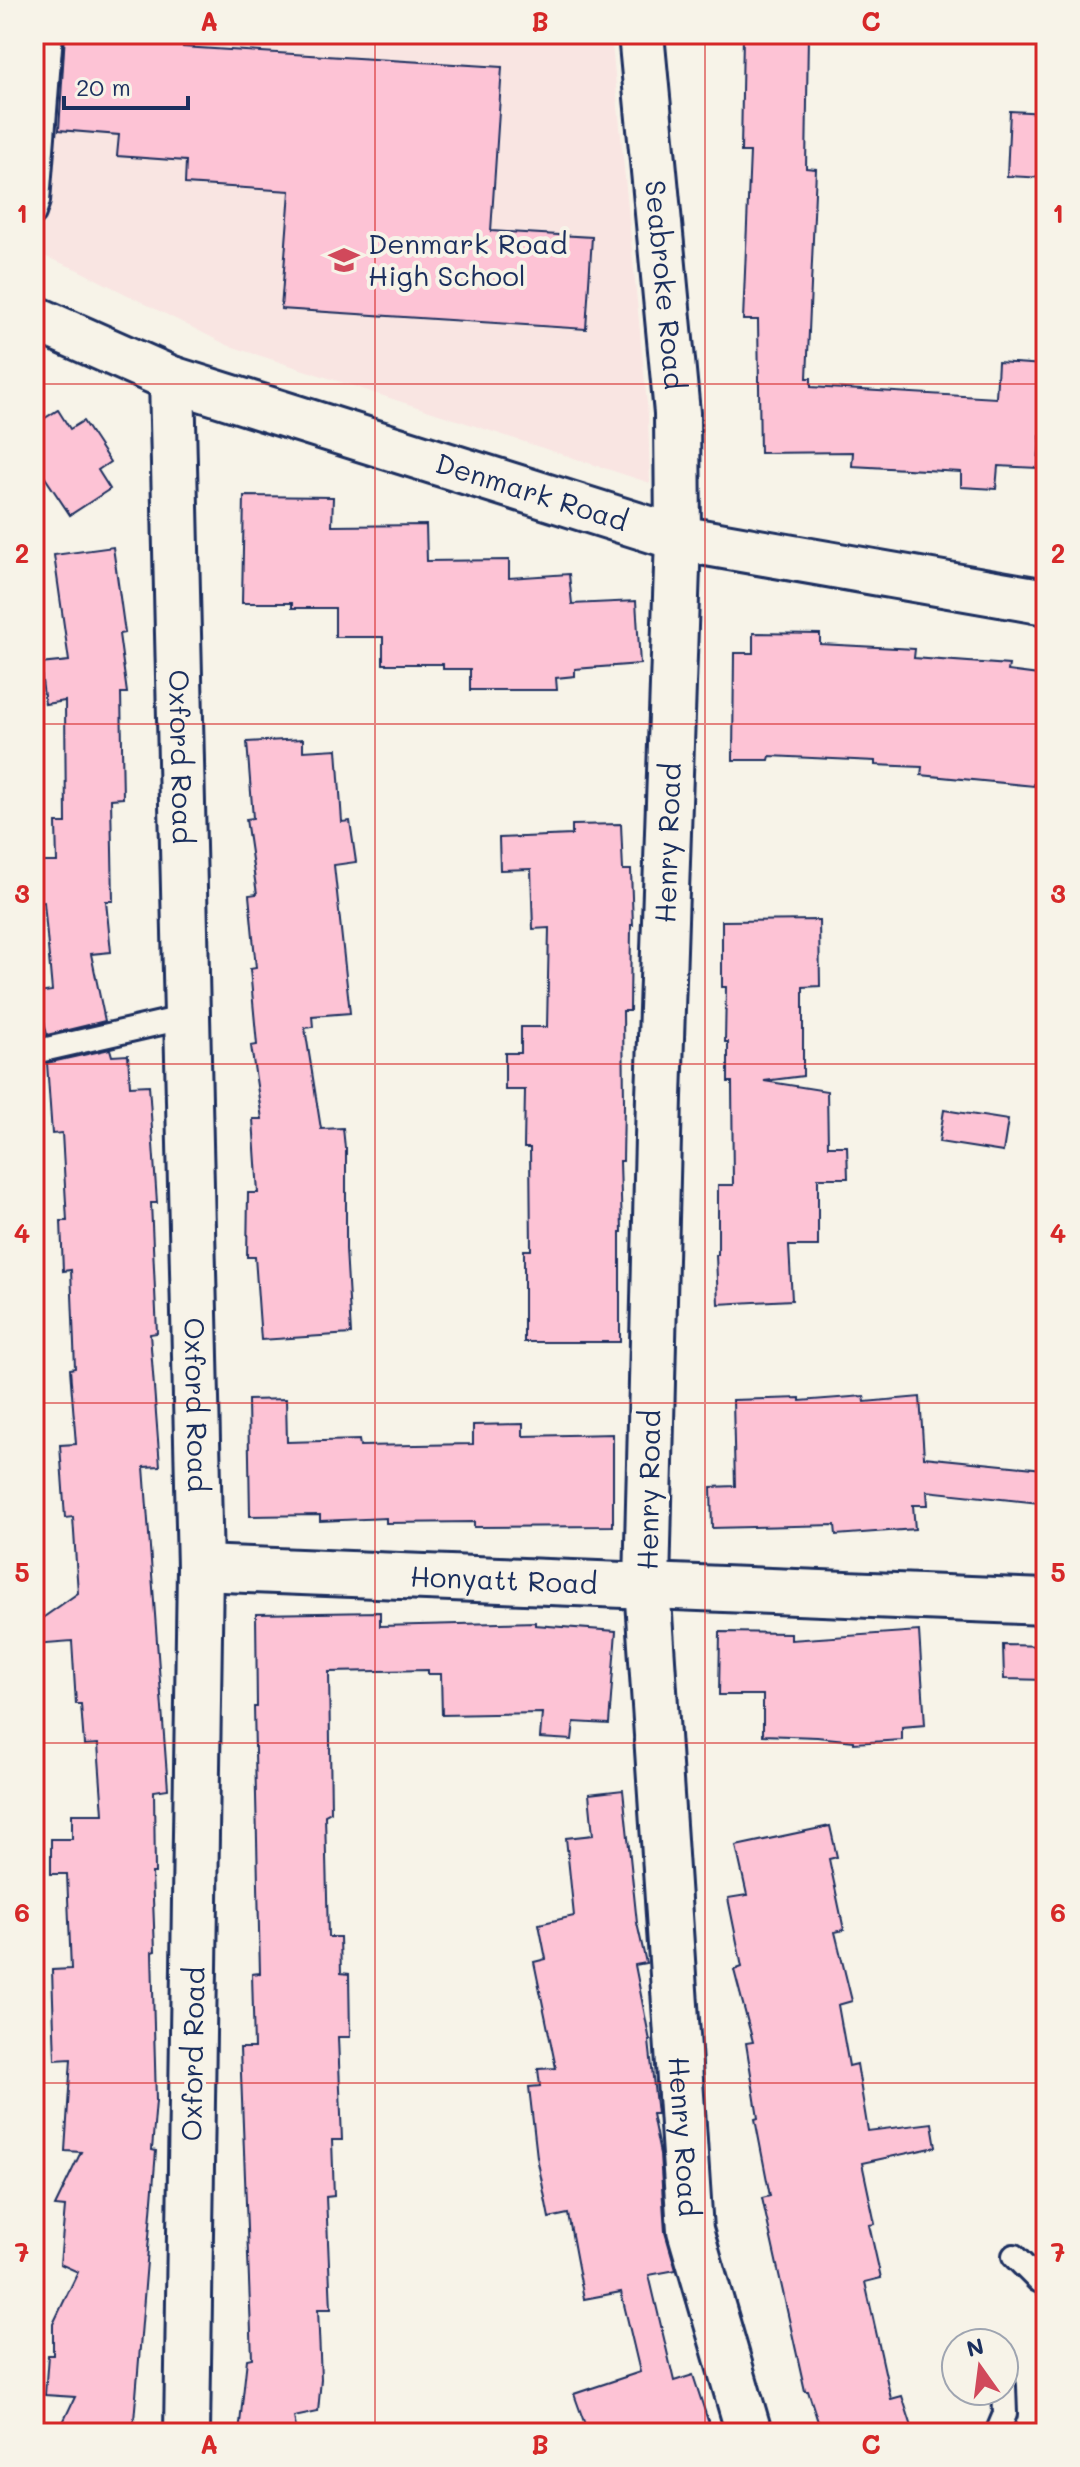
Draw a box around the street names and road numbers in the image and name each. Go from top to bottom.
street label: Seabroke Road [638,179,694,391]
street label: Denmark Road [431,444,633,538]
street label: Oxford Road [162,669,202,845]
street label: Henry Road [646,762,688,924]
street label: Oxford Road [177,1317,217,1492]
street label: Henry Road [629,1410,667,1570]
street label: Honyatt Road [409,1557,598,1601]
street label: Oxford Road [172,1966,212,2142]
street label: Henry Road [661,2055,708,2218]

